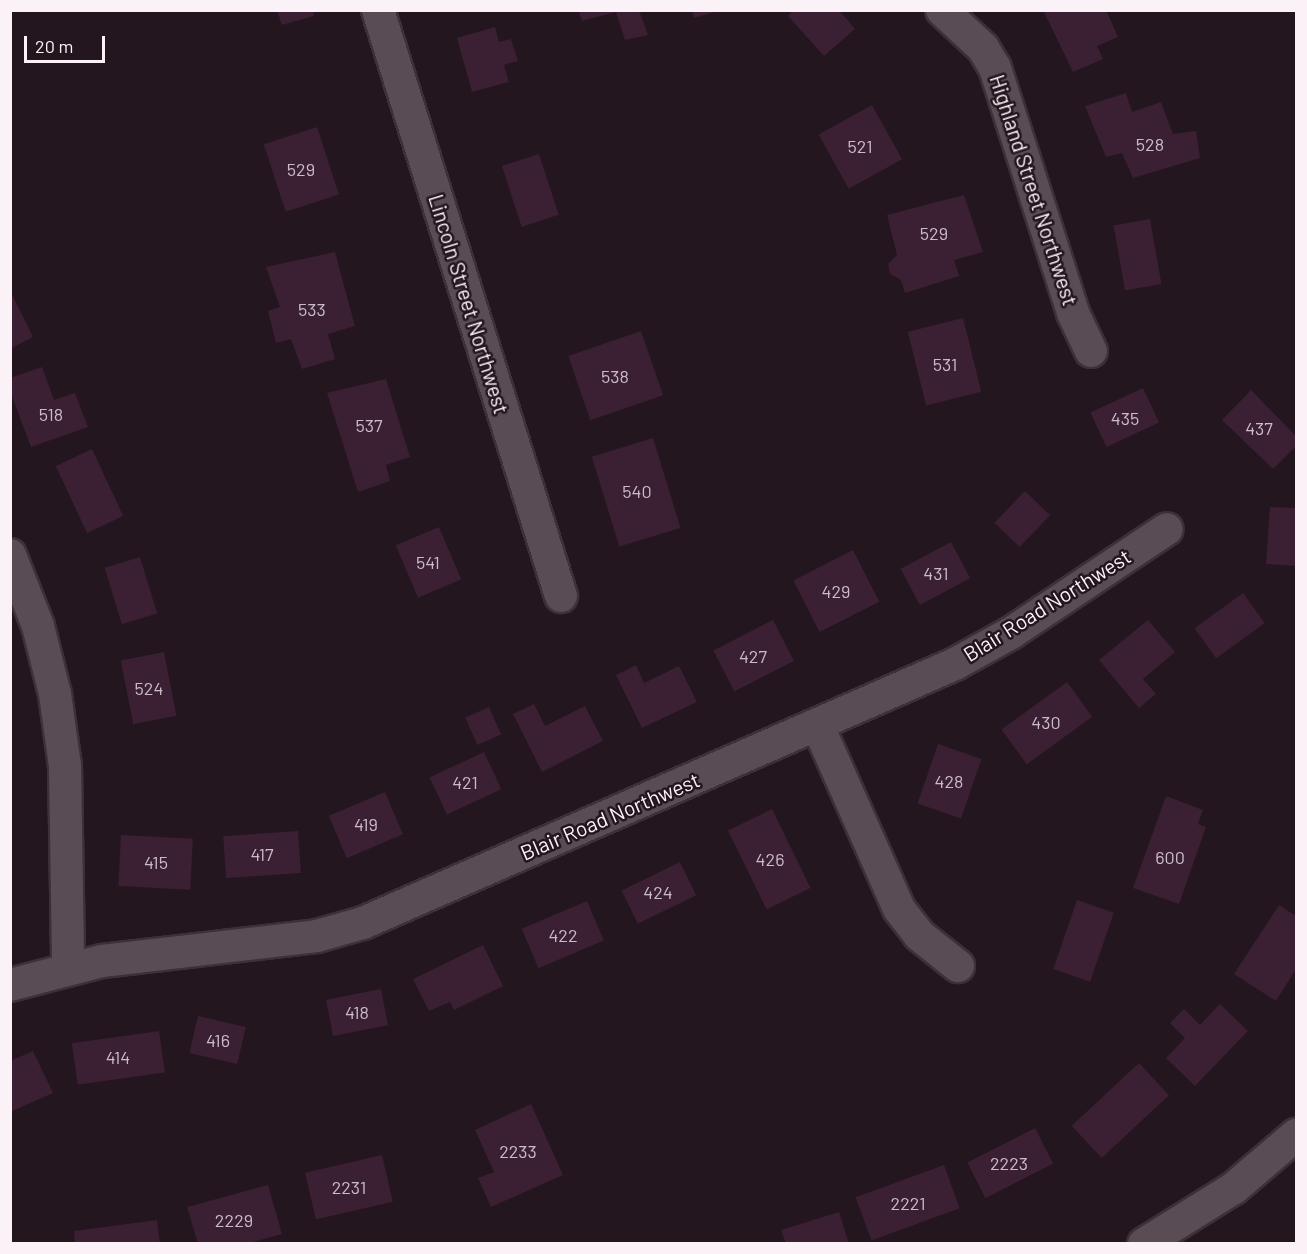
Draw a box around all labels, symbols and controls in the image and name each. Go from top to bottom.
scale bar [27,24,108,62]
text: 20 m [35,35,73,57]
street label: Highland Street Northwest [985,71,1083,309]
house number: 528 [1136,133,1164,155]
house number: 521 [848,135,872,157]
house number: 529 [287,158,315,180]
street label: Lincoln Street Northwest [424,191,514,417]
house number: 529 [920,222,948,244]
house number: 533 [298,298,326,320]
house number: 531 [933,353,957,375]
house number: 538 [601,365,629,387]
house number: 518 [39,403,63,425]
house number: 435 [1111,407,1139,429]
house number: 537 [355,414,383,436]
house number: 437 [1245,417,1273,439]
house number: 540 [622,480,652,502]
street label: Blair Road Northwest [959,543,1135,667]
house number: 541 [416,551,440,573]
house number: 431 [923,562,949,584]
house number: 429 [822,580,850,602]
house number: 427 [739,645,767,667]
house number: 524 [135,677,163,699]
house number: 430 [1031,711,1061,733]
street label: Blair Road Northwest [517,767,703,865]
house number: 428 [935,770,963,792]
house number: 421 [452,771,478,793]
house number: 419 [354,813,378,835]
house number: 417 [250,843,274,865]
house number: 600 [1155,846,1185,868]
house number: 426 [756,848,784,870]
house number: 415 [144,851,168,873]
house number: 424 [643,881,673,903]
house number: 422 [548,924,578,946]
house number: 418 [345,1001,369,1023]
house number: 416 [206,1029,230,1051]
house number: 414 [106,1046,130,1068]
house number: 2233 [499,1140,537,1162]
house number: 2223 [990,1152,1028,1174]
house number: 2231 [332,1176,366,1198]
house number: 2221 [891,1192,925,1214]
house number: 2229 [215,1209,253,1231]

